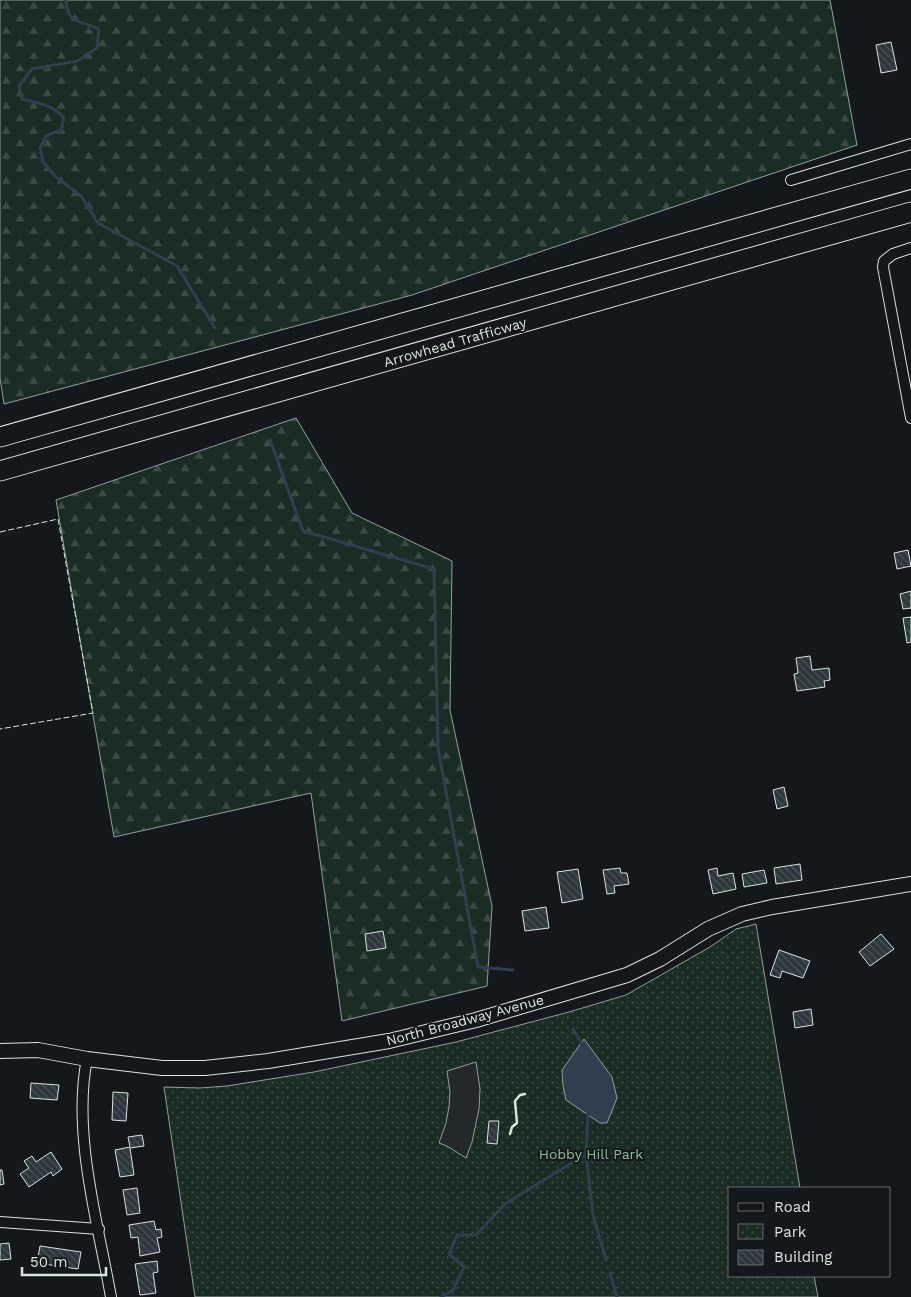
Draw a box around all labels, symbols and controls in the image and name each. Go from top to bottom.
street label: Arrowhead Trafficway [382,314,529,370]
street label: North Broadway Avenue [384,991,546,1049]
park label: Hobby Hill Park [539,1146,643,1162]
legend [728,1187,891,1277]
text: Road [774,1198,811,1216]
text: Park [774,1223,807,1241]
scale bar [22,1244,106,1276]
text: Building [774,1248,832,1266]
text: 50 m [30,1253,67,1271]

